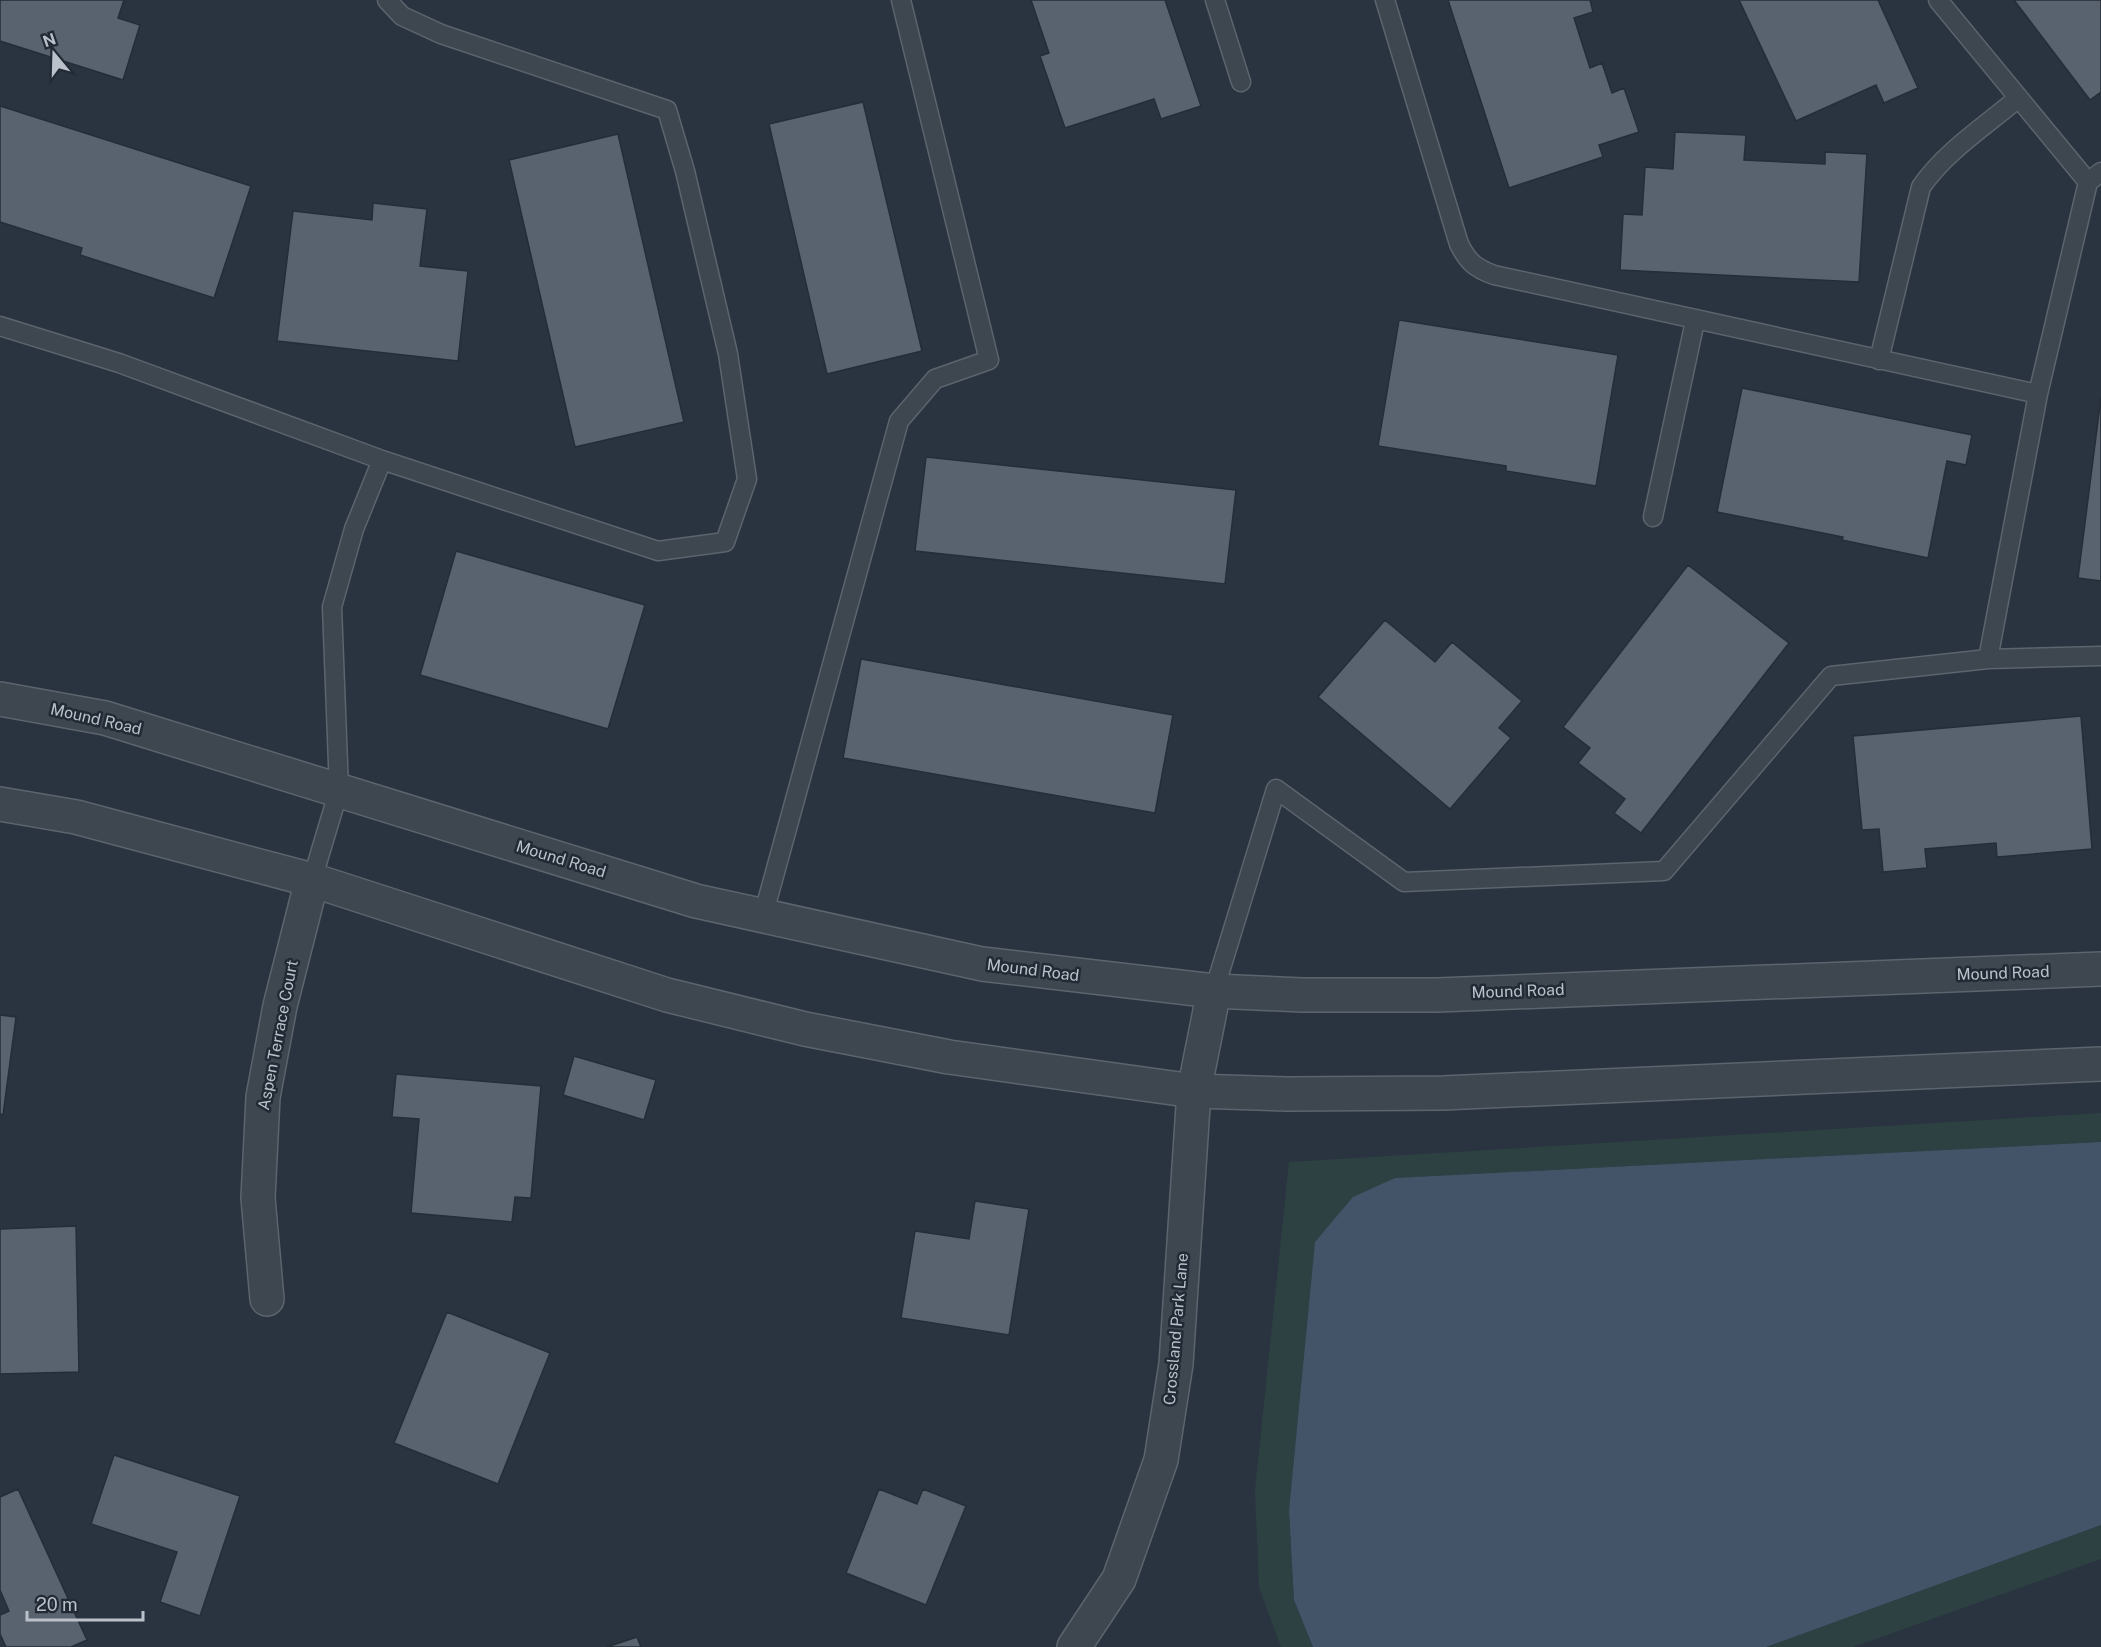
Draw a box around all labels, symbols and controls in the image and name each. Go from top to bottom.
north arrow [24,24,84,84]
text: N [40,29,58,51]
street label: Mound Road [49,699,143,739]
street label: Mound Road [514,836,608,882]
street label: Mound Road [986,955,1080,985]
street label: Aspen Terrace Court [254,958,302,1112]
street label: Mound Road [1956,962,2050,984]
street label: Mound Road [1471,980,1565,1002]
street label: Crossland Park Lane [1160,1252,1192,1406]
scale bar [27,1584,142,1622]
text: 20 m [36,1594,78,1615]

